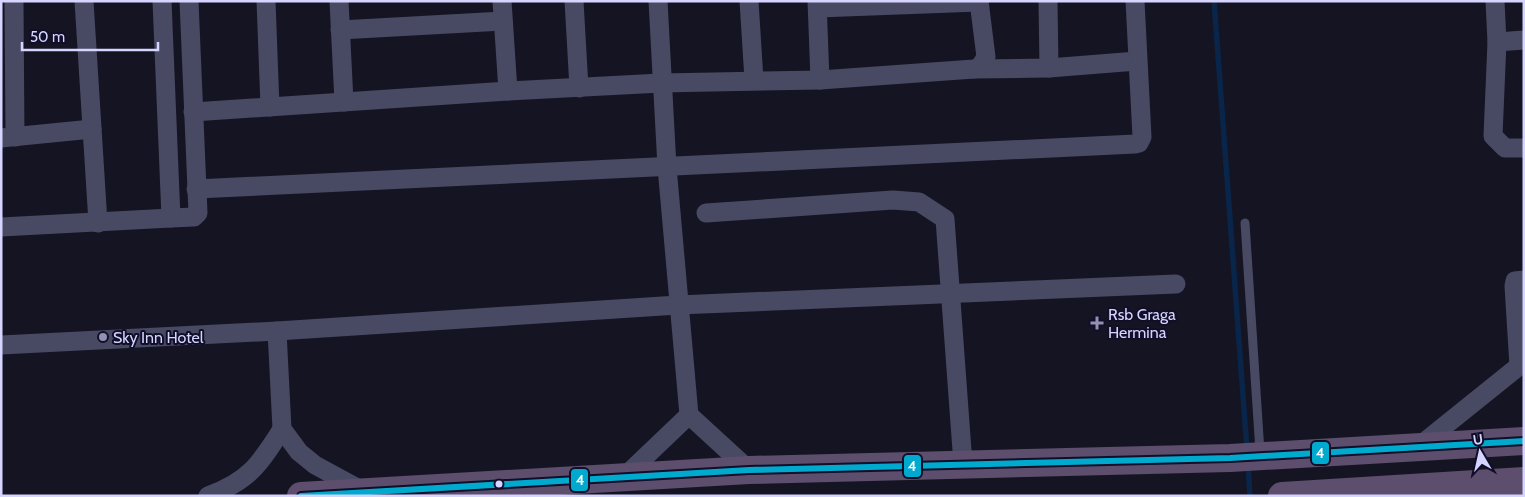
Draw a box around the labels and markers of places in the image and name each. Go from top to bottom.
place label: Rsb Graga Hermina [1108,305,1176,342]
marker: Rsb Graga Hermina [1090,316,1104,330]
place label: Sky Inn Hotel [113,328,204,347]
marker: Sky Inn Hotel [97,331,109,343]
unlabelled marker [494,479,504,489]

